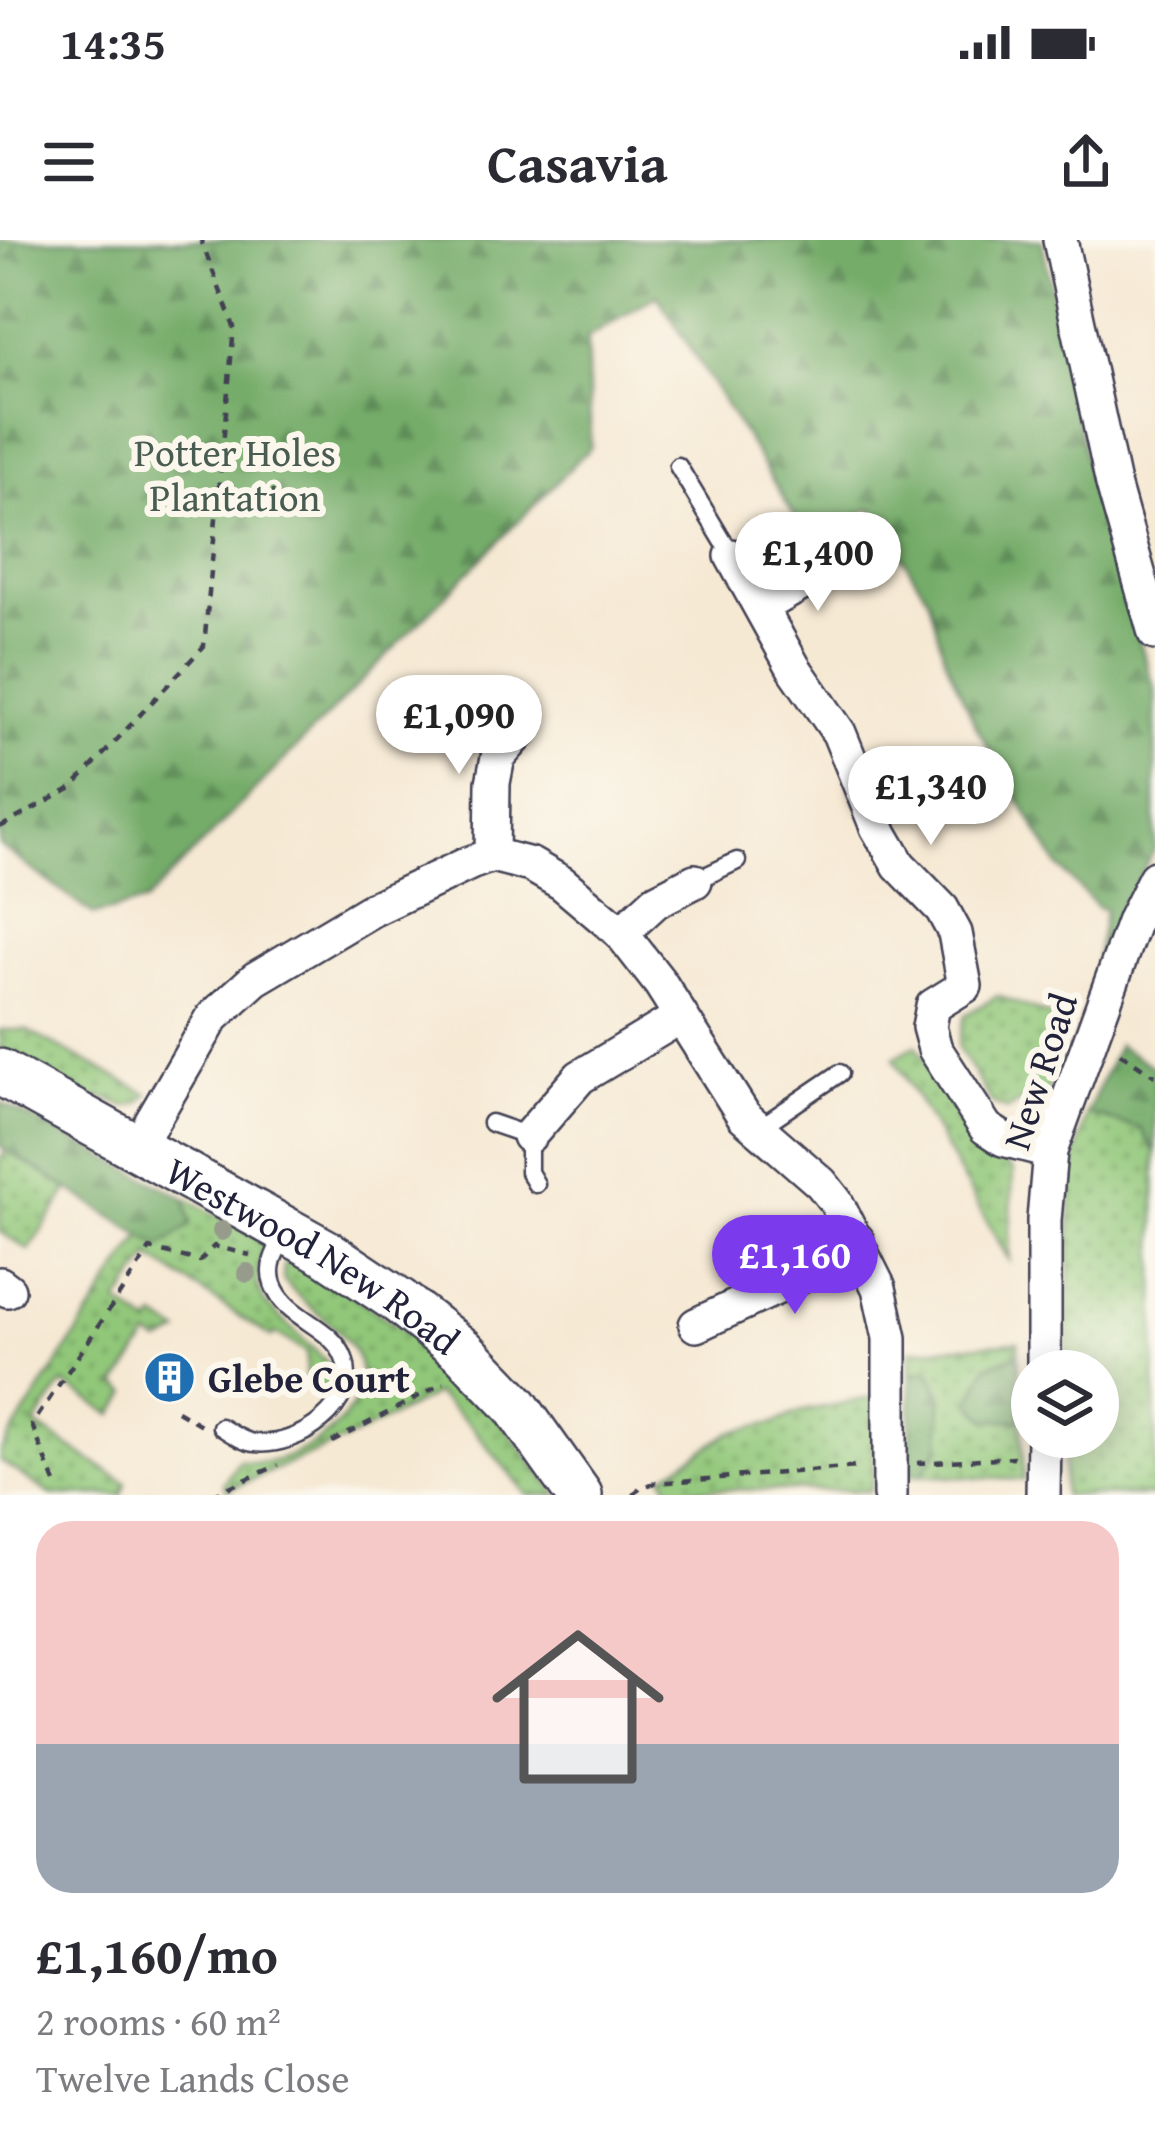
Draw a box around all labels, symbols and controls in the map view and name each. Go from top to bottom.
text: 14:35 [60,10,166,75]
text: Casavia [487,123,668,202]
icon: menu [36,129,102,195]
icon: share [1053,129,1119,195]
park label: Potter Holes Plantation [134,423,336,525]
pin: £1,400 [720,512,916,614]
text: £1,400 [762,522,874,579]
pin: £1,090 [361,675,557,777]
text: £1,090 [403,685,515,742]
pin: £1,340 [833,746,1029,848]
text: £1,340 [875,756,987,813]
street label: New Road [987,985,1091,1157]
street label: Westwood New Road [156,1141,473,1367]
pin: £1,160 [697,1215,893,1317]
text: £1,160 [739,1225,851,1282]
building icon: Glebe Court [141,1349,197,1405]
place label: Glebe Court [208,1349,410,1406]
map controls [1011,1350,1119,1458]
button: layers [1011,1350,1119,1458]
icon: home [470,1599,686,1815]
text: £1,160/mo [36,1917,278,1992]
text: 2 rooms · 60 m² [36,1992,281,2049]
text: Twelve Lands Close [36,2049,349,2106]

